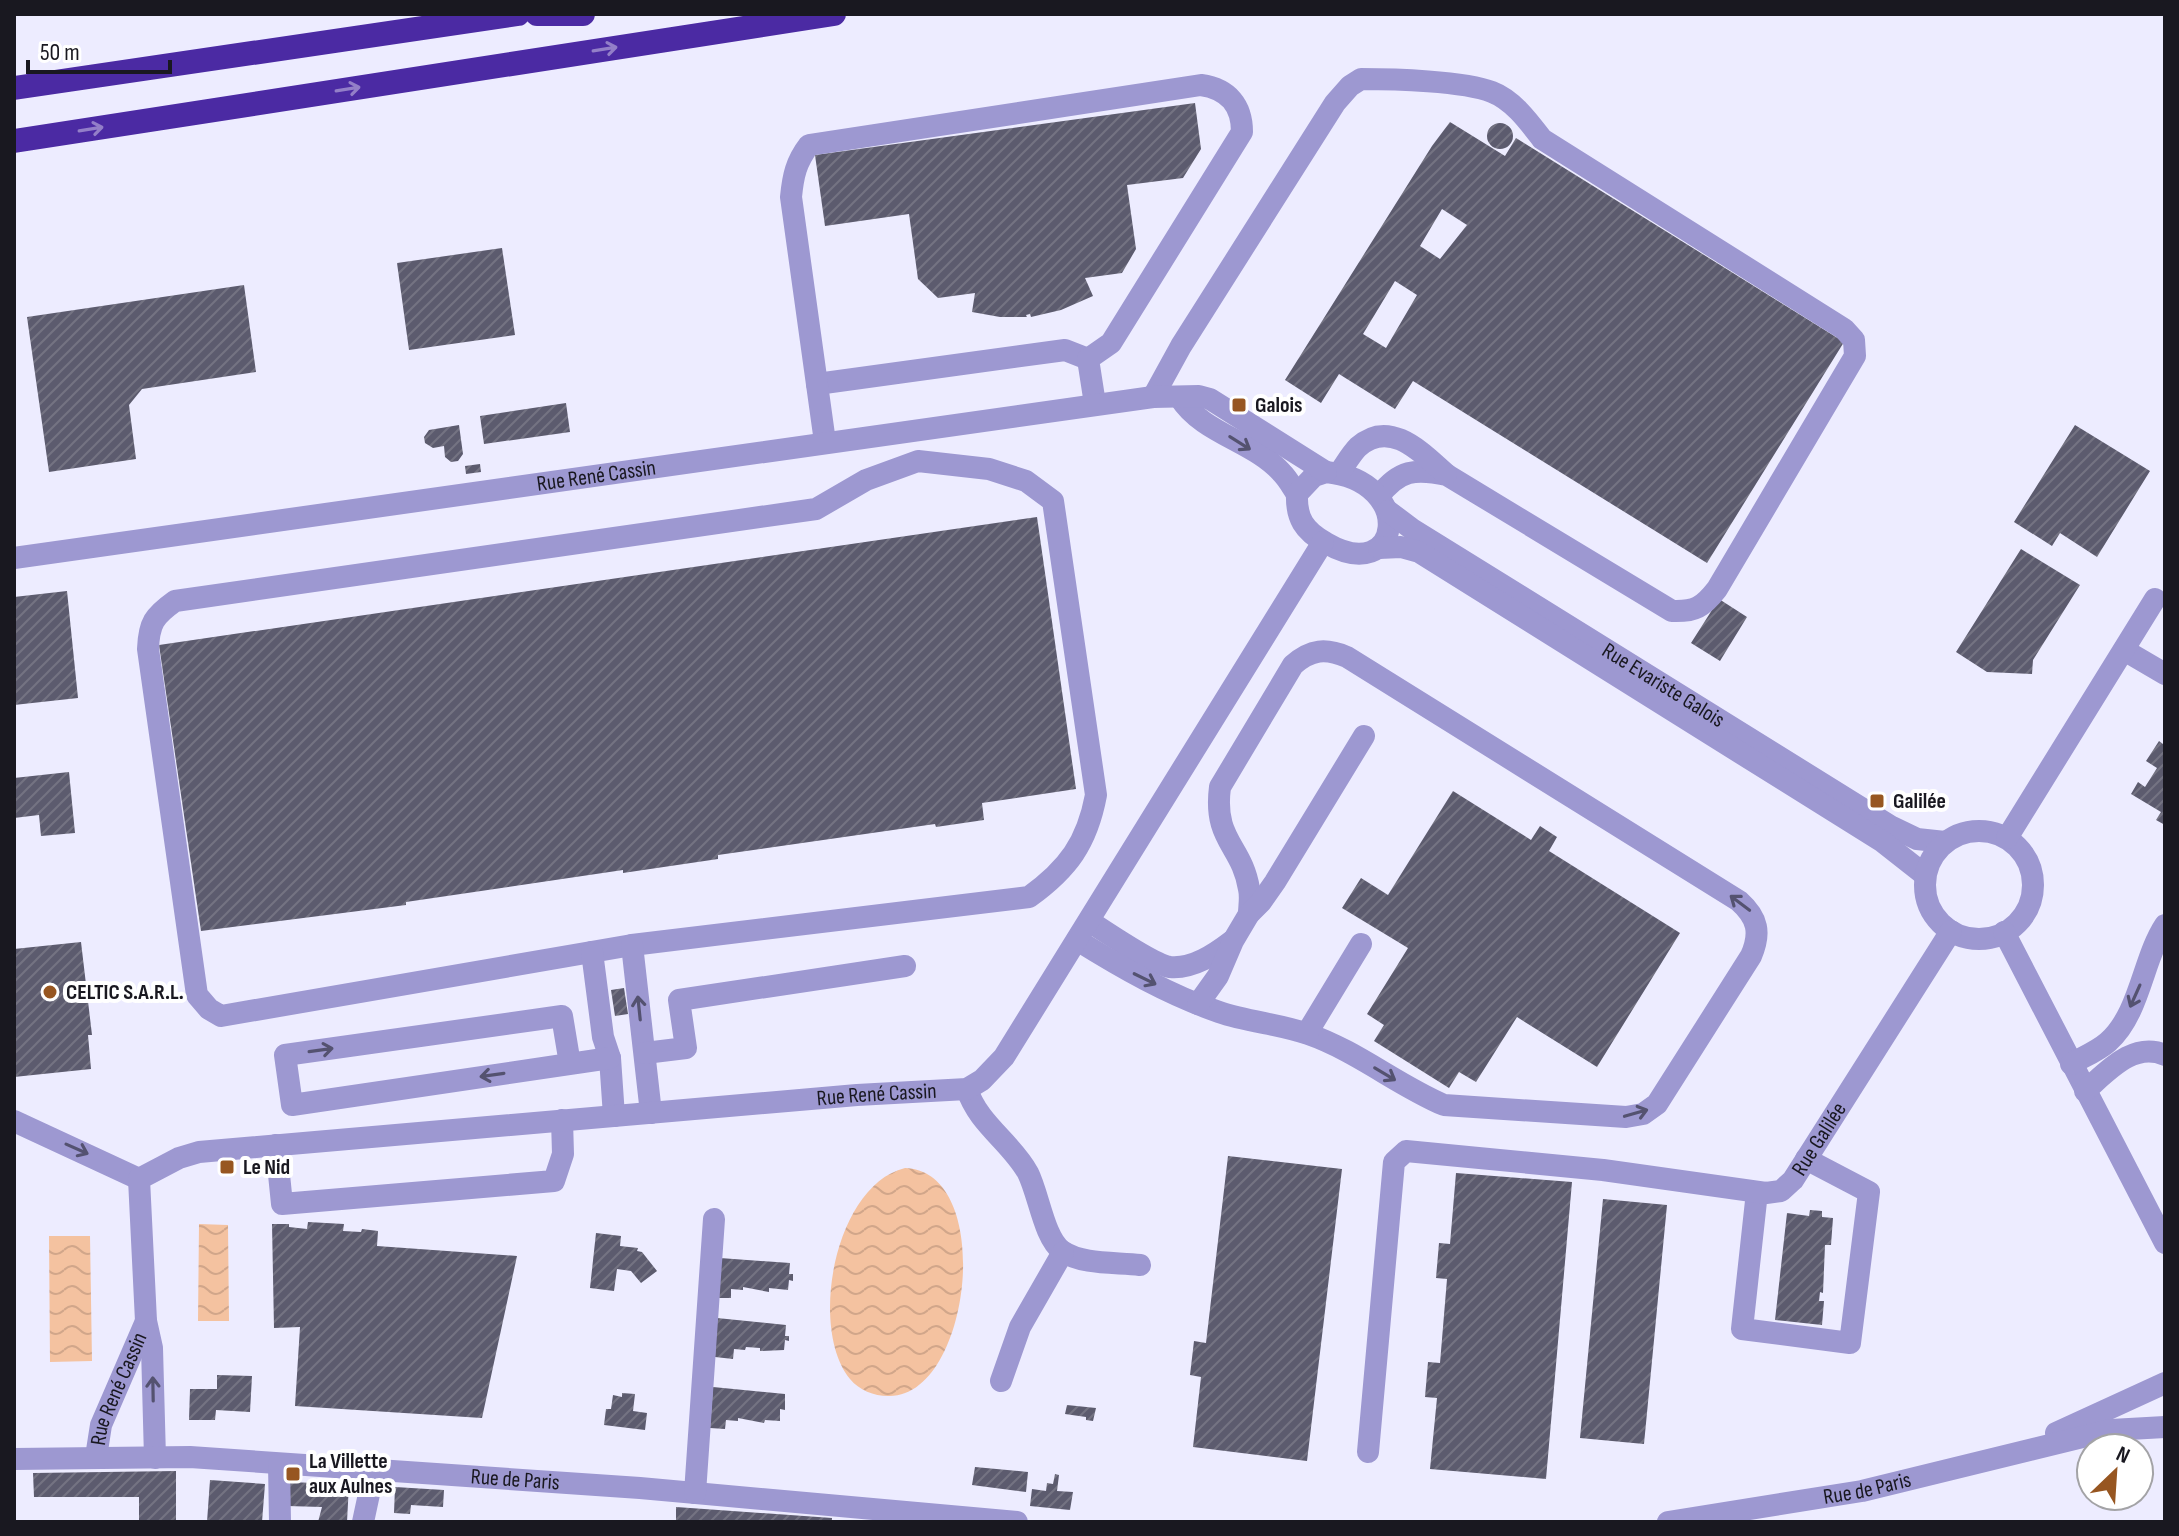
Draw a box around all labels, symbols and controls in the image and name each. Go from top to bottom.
scale bar [28,24,170,74]
text: 50 m [40,38,80,67]
one-way arrow [592,41,617,56]
one-way arrow [335,81,360,96]
one-way arrow [78,121,103,136]
place label: Galois [1255,392,1302,419]
marker: Galois [1230,396,1248,414]
one-way arrow [1228,436,1251,452]
street label: Rue René Cassin [535,454,658,497]
street label: Rue Evariste Galois [1597,637,1730,733]
place label: Galilée [1893,788,1946,815]
marker: Galilée [1868,792,1886,810]
one-way arrow [1730,895,1751,912]
one-way arrow [1132,972,1156,987]
place label: CELTIC S.A.R.L. [66,979,184,1006]
marker: CELTIC S.A.R.L. [41,983,59,1001]
one-way arrow [2127,984,2142,1008]
one-way arrow [632,995,647,1021]
one-way arrow [308,1042,333,1057]
one-way arrow [1373,1066,1396,1082]
one-way arrow [480,1068,506,1083]
street label: Rue René Cassin [816,1077,937,1112]
street label: Rue Galilée [1786,1097,1852,1181]
one-way arrow [1623,1105,1648,1120]
one-way arrow [65,1142,89,1157]
place label: Le Nid [243,1154,290,1181]
marker: Le Nid [218,1158,236,1176]
street label: Rue René Cassin [85,1328,153,1447]
one-way arrow [145,1376,160,1403]
north arrow [2075,1432,2155,1512]
text: N [2112,1441,2134,1470]
place label: La Villette aux Aulnes [309,1448,392,1500]
street label: Rue de Paris [470,1463,561,1496]
marker: La Villette aux Aulnes [284,1465,302,1483]
street label: Rue de Paris [1821,1466,1914,1510]

